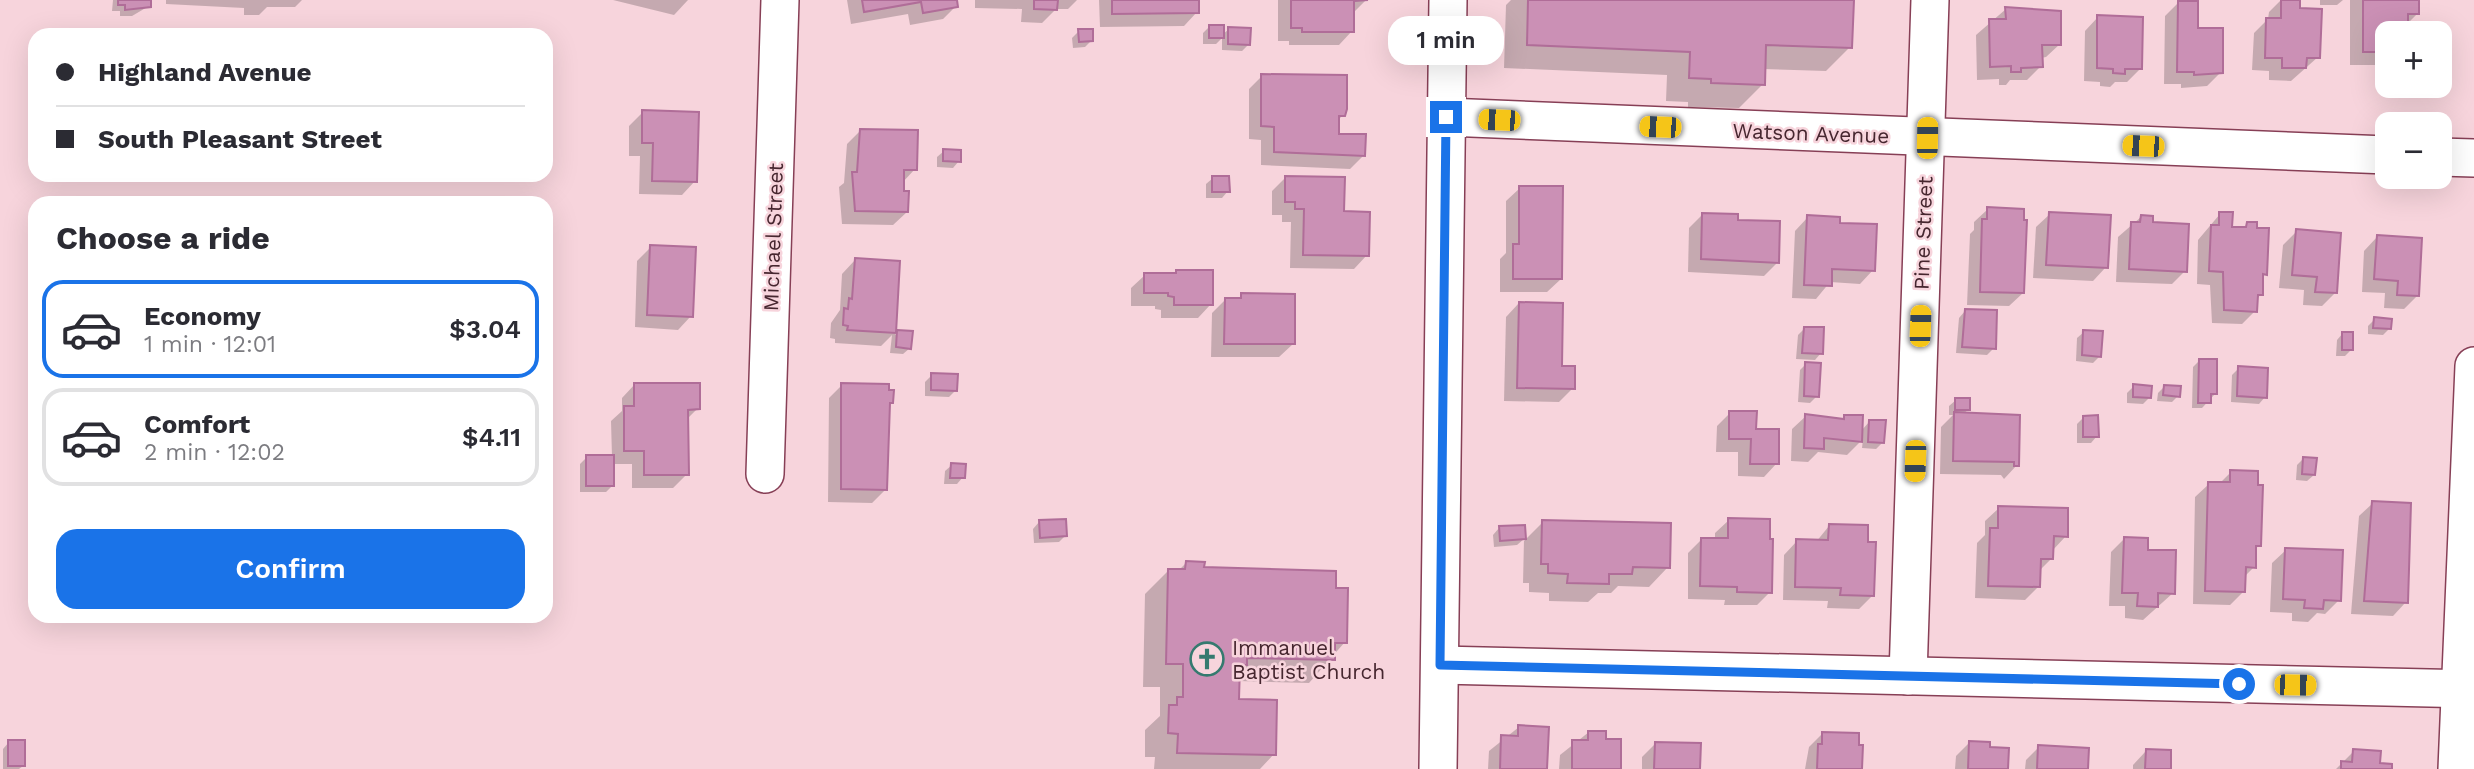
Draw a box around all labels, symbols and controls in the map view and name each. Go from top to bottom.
callout: 1 min [1388,16,1504,64]
map controls [2375,21,2452,189]
button: + [2375,21,2452,98]
text: 1 min [1416,27,1476,54]
text: Highland Avenue [98,57,312,87]
route end [1430,101,1462,133]
car [1478,109,1521,131]
button: − [2375,112,2452,189]
car [1639,116,1682,138]
car [1917,117,1938,159]
street label: Watson Avenue [1732,118,1890,148]
text: South Pleasant Street [98,124,382,154]
car [2122,135,2165,157]
street label: Michael Street [758,162,788,312]
street label: Pine Street [1909,175,1937,290]
text: Choose a ride [56,219,270,257]
icon: car [60,298,123,361]
text: Economy [144,301,261,331]
car [1909,305,1932,347]
text: $3.04 [449,314,521,344]
text: 1 min · 12:01 [144,331,276,358]
icon: car [60,406,123,469]
text: Comfort [144,409,250,439]
text: $4.11 [462,422,521,452]
text: 2 min · 12:02 [144,439,285,466]
car [1904,440,1927,482]
button: Confirm [56,529,525,609]
place label: Immanuel Baptist Church [1232,635,1385,684]
church icon: Immanuel Baptist Church [1188,640,1226,678]
route start [2223,668,2255,700]
car [2274,674,2317,696]

